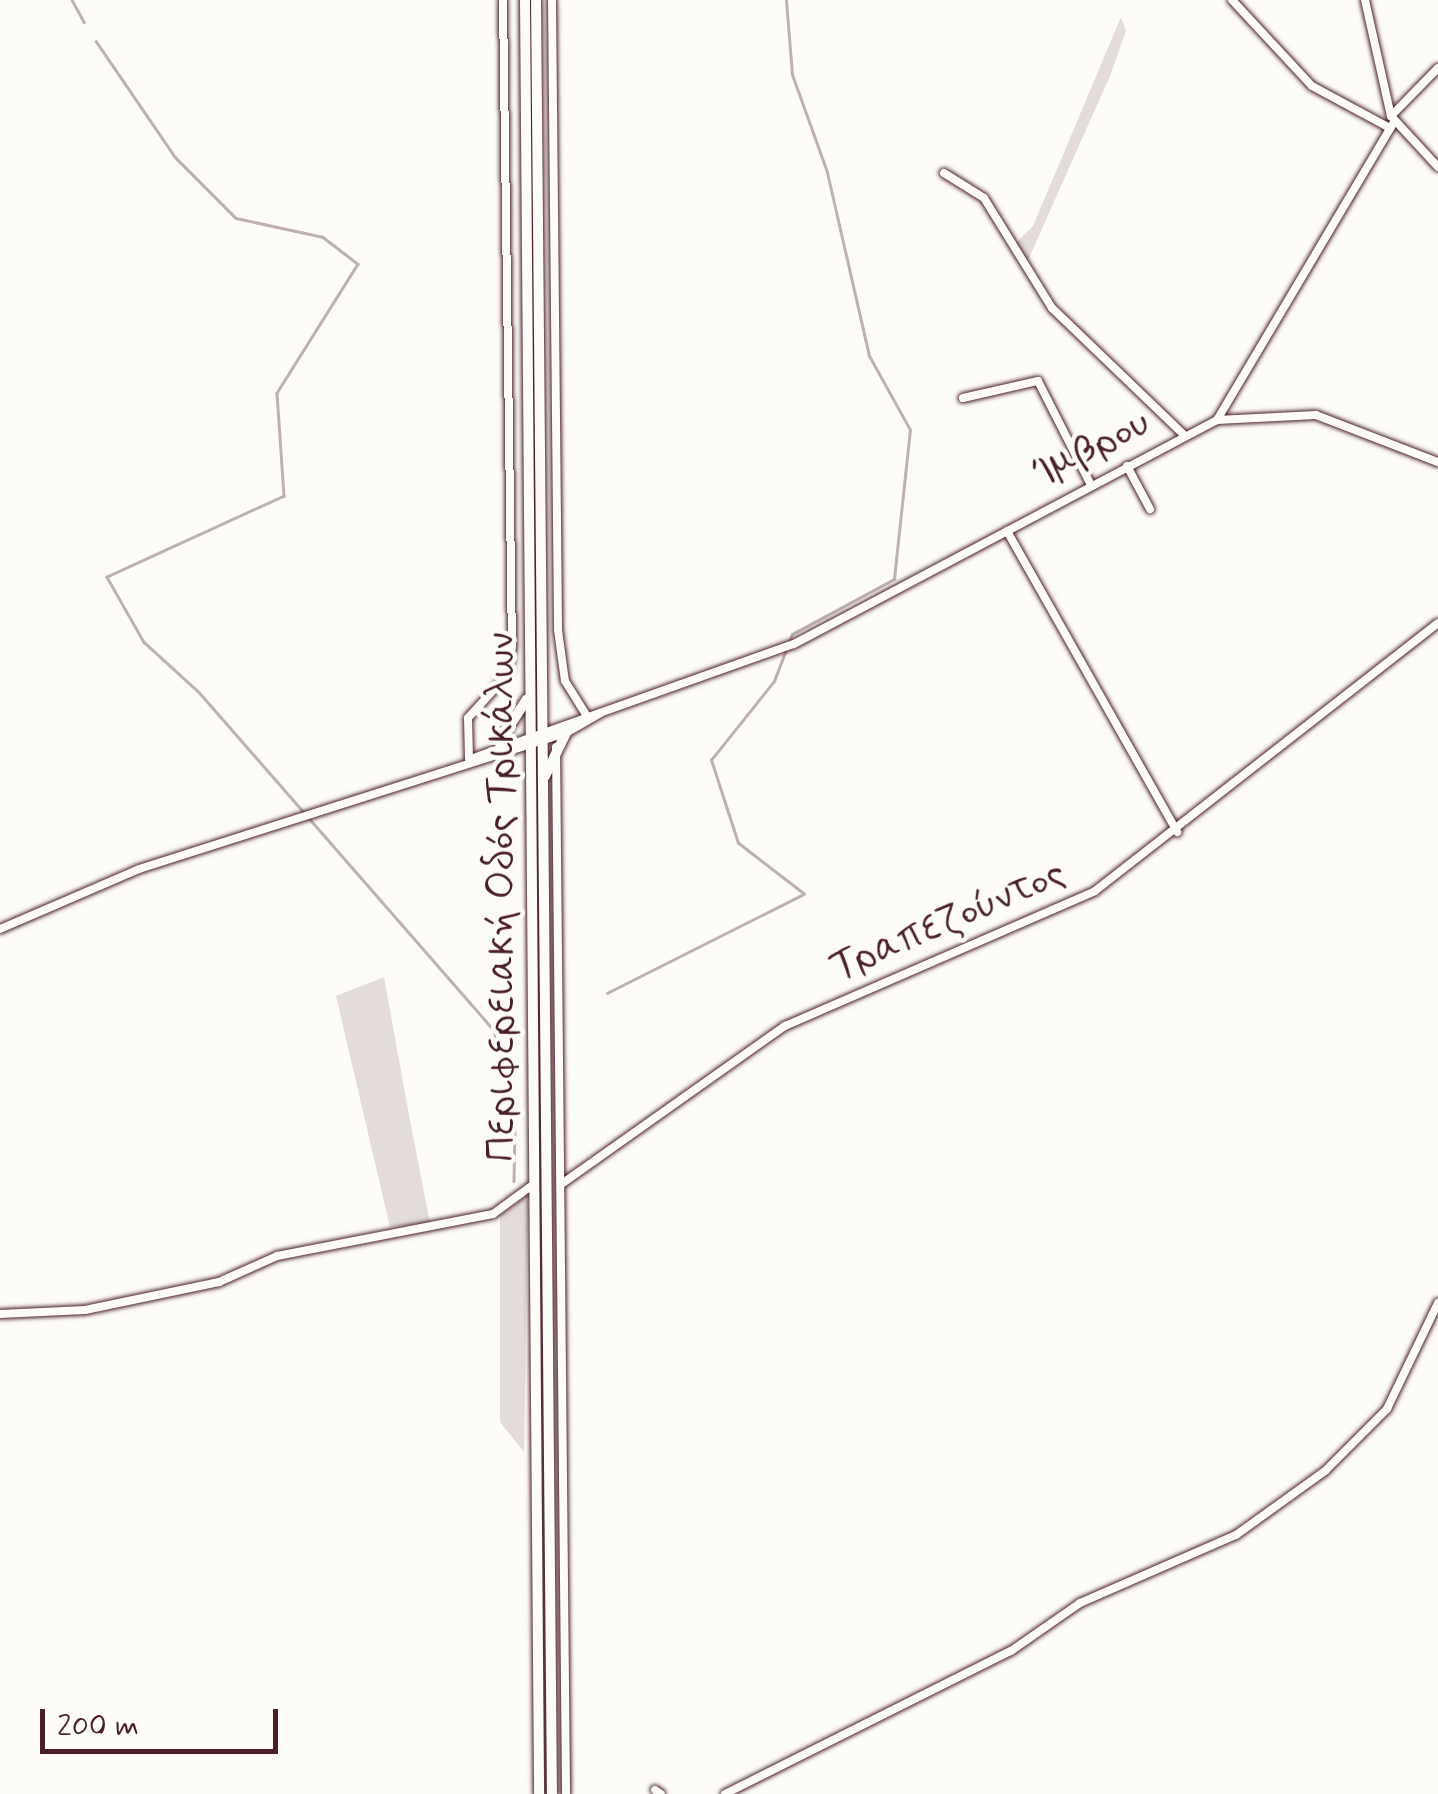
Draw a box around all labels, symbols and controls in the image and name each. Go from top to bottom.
street label: Ίμβρου [1026,399,1158,499]
street label: Περιφερειακή Οδός Τρικάλων [478,632,526,1162]
street label: Τραπεζούντος [823,850,1073,992]
scale bar [45,1689,282,1751]
text: 200 m [57,1707,139,1746]

